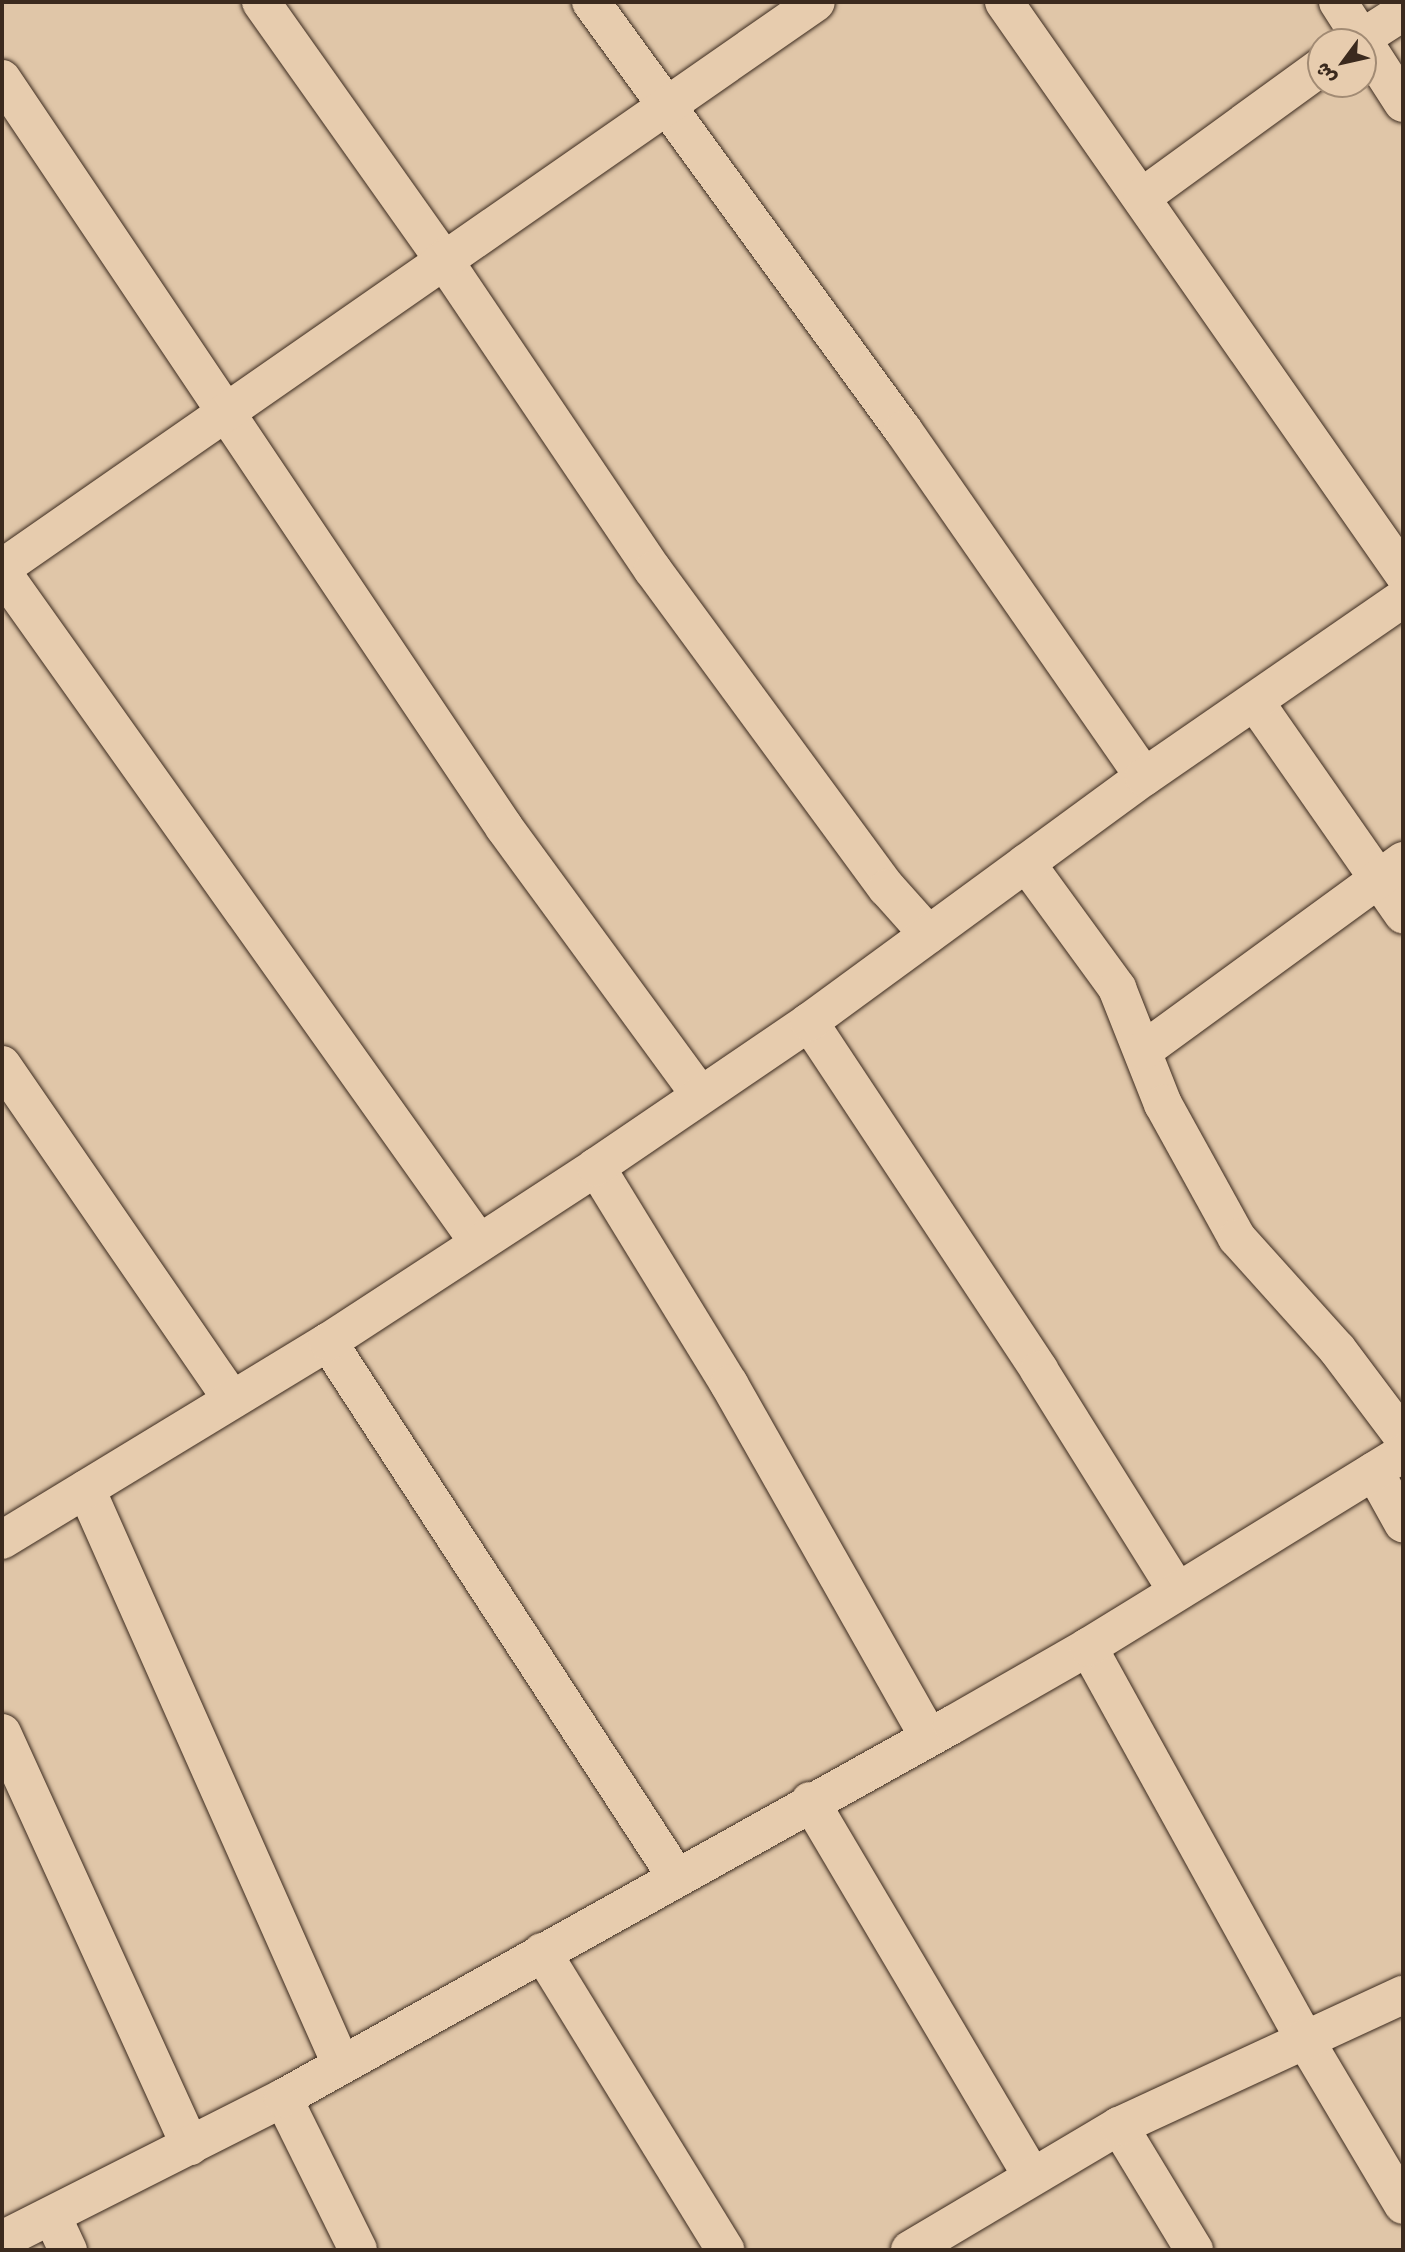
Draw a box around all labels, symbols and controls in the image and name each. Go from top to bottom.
north arrow [1307,28,1377,98]
text: ش [1310,59,1341,89]

